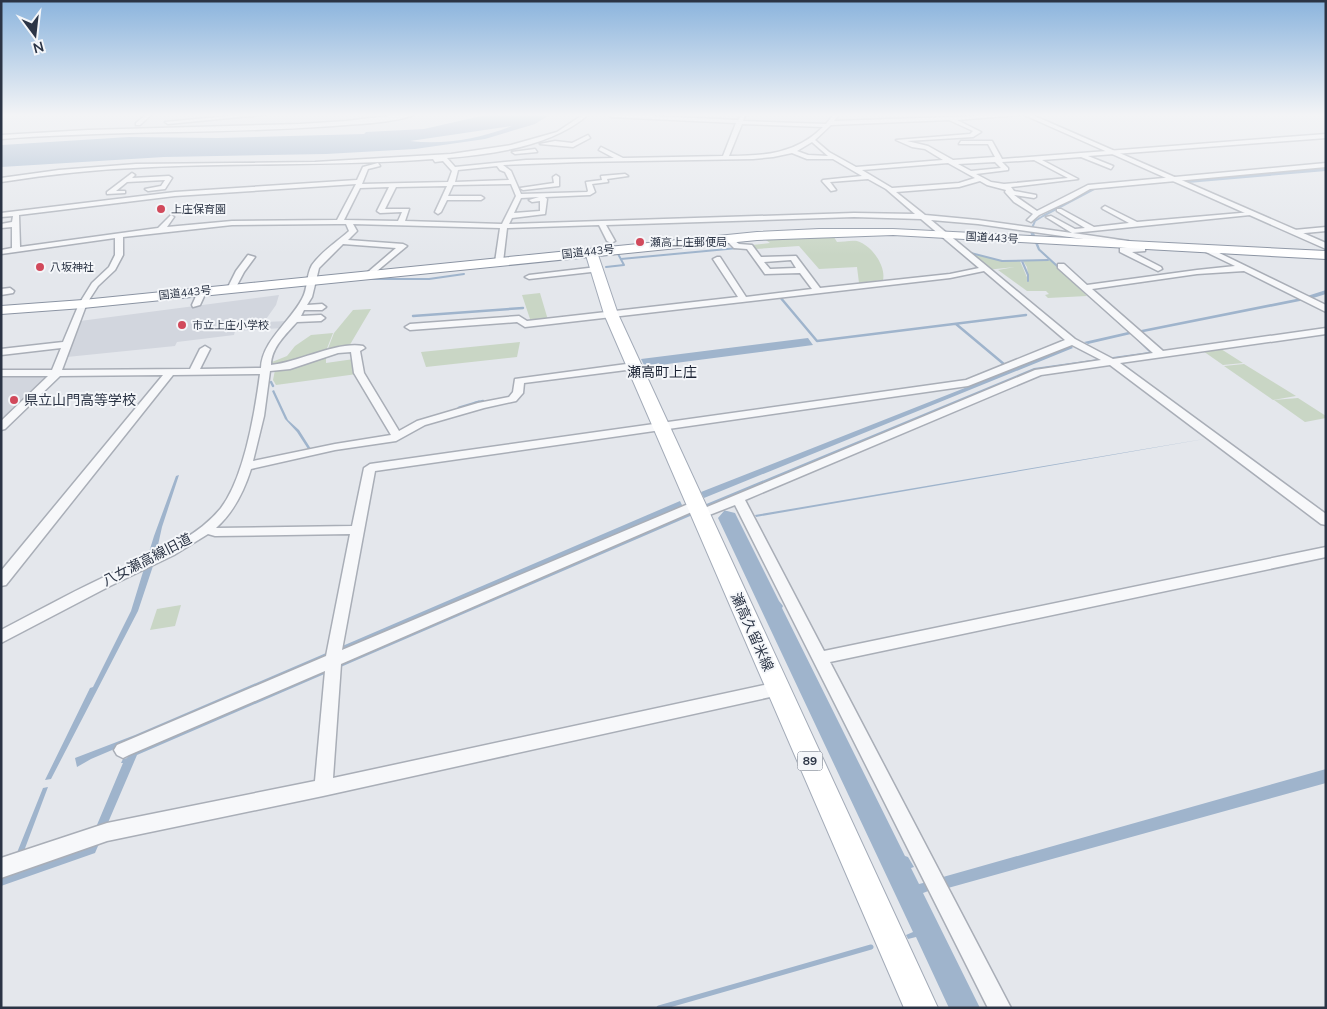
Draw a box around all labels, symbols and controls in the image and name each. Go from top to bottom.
north arrow [10,10,60,60]
text: N [31,37,46,58]
place label: 上庄保育園 [171,202,226,217]
marker: 上庄保育園 [155,203,167,215]
street label: 国道443号 [965,229,1019,247]
place label: 瀬高上庄郵便局 [650,235,727,250]
marker: 瀬高上庄郵便局 [634,236,646,248]
street label: 国道443号 [561,242,615,262]
place label: 八坂神社 [50,260,94,275]
marker: 八坂神社 [34,261,46,273]
street label: 国道443号 [158,283,212,303]
place label: 市立上庄小学校 [192,318,269,333]
marker: 市立上庄小学校 [176,319,188,331]
district label: 瀬高町上庄 [627,363,697,382]
place label: 県立山門高等学校 [24,391,136,410]
marker: 県立山門高等学校 [8,394,20,406]
street label: 八女瀬高線旧道 [99,529,195,591]
street label: 瀬高久留米線 [726,590,778,674]
road number: 89 [798,751,822,770]

